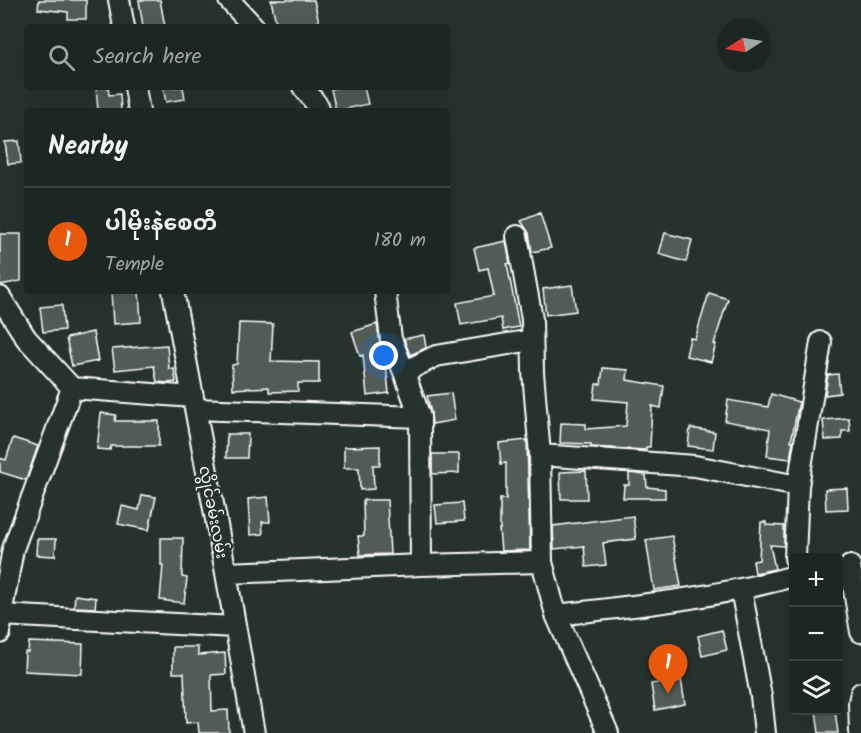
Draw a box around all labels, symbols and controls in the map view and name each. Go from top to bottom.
north arrow [717,18,771,72]
search box [24,24,450,90]
text: Search here [93,40,201,75]
icon: search [45,41,78,74]
text: Nearby [48,126,128,168]
text: ပါမိုးနဲစေတီ [105,207,217,242]
text: 1 [64,225,71,257]
text: 180 m [374,225,426,257]
text: Temple [105,249,164,281]
your location [369,341,398,370]
street label: လွိုင်ခမ်းလမ်း [191,464,234,561]
map controls [789,553,843,715]
button: + [789,553,843,607]
button: − [789,607,843,661]
pin: 1 [648,644,688,694]
button: layers [789,661,843,715]

